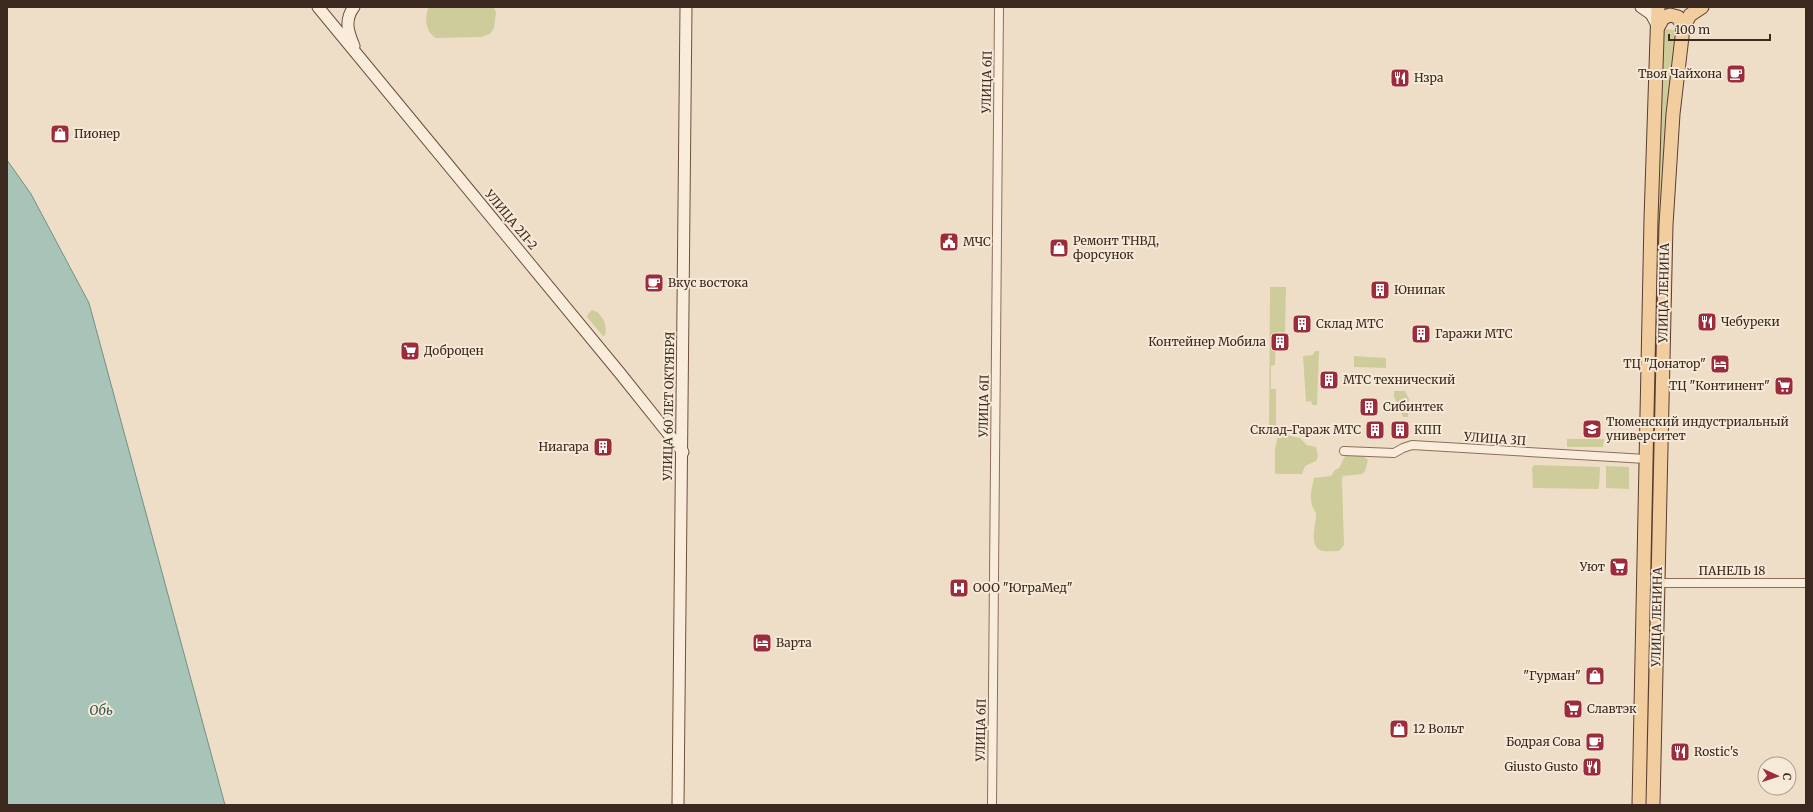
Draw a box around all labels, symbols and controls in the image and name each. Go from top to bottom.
scale bar [1669,16,1770,42]
text: 100 m [1675,22,1710,37]
street label: УЛИЦА 6П [978,50,995,115]
cafe icon: Твоя Чайхона [1725,63,1747,85]
place label: Твоя Чайхона [1638,66,1723,81]
restaurant icon: Нзра [1389,67,1411,89]
place label: Нзра [1414,70,1444,85]
shop icon: Пионер [49,123,71,145]
place label: Пионер [74,126,120,141]
street label: УЛИЦА 2П-2 [481,186,541,253]
public building icon: МЧС [938,231,960,253]
place label: Ремонт ТНВД, форсунок [1073,233,1159,262]
place label: МЧС [963,234,991,249]
shop icon: Ремонт ТНВД, форсунок [1048,237,1070,259]
street label: УЛИЦА ЛЕНИНА [1655,242,1672,344]
cafe icon: Вкус востока [643,272,665,294]
place label: Вкус востока [668,275,749,290]
building icon: Юнипак [1369,279,1391,301]
place label: Юнипак [1394,282,1446,297]
restaurant icon: Чебуреки [1696,311,1718,333]
building icon: Склад МТС [1291,313,1313,335]
place label: Чебуреки [1721,314,1780,329]
place label: Склад МТС [1316,316,1384,331]
building icon: Гаражи МТС [1410,323,1432,345]
place label: Гаражи МТС [1435,326,1513,341]
street label: УЛИЦА 60 ЛЕТ ОКТЯБРЯ [660,331,677,482]
building icon: Контейнер Мобила [1269,331,1291,353]
place label: Контейнер Мобила [1148,334,1267,349]
supermarket icon: Доброцен [399,340,421,362]
place label: Доброцен [424,343,484,358]
hotel icon: ТЦ "Донатор" [1709,353,1731,375]
place label: ТЦ "Донатор" [1623,356,1706,371]
building icon: МТС технический [1318,369,1340,391]
place label: МТС технический [1343,372,1455,387]
street label: УЛИЦА 6П [975,374,992,439]
supermarket icon: ТЦ "Континент" [1773,375,1795,397]
place label: ТЦ "Континент" [1669,378,1770,393]
building icon: Сибинтек [1358,396,1380,418]
place label: Сибинтек [1383,399,1444,414]
place label: Тюменский индустриальный университет [1606,414,1789,443]
school or university icon: Тюменский индустриальный университет [1581,418,1603,440]
building icon: Склад-Гараж МТС [1364,419,1386,441]
building icon: КПП [1389,419,1411,441]
place label: Склад-Гараж МТС [1250,422,1361,437]
place label: КПП [1414,422,1442,437]
street label: УЛИЦА 3П [1462,429,1527,448]
building icon: Ниагара [592,436,614,458]
place label: Ниагара [539,439,590,454]
supermarket icon: Уют [1608,556,1630,578]
place label: Уют [1579,559,1605,574]
street label: ПАНЕЛЬ 18 [1698,563,1766,578]
street label: УЛИЦА ЛЕНИНА [1648,566,1665,668]
hospital icon: ООО "ЮграМед" [948,577,970,599]
place label: ООО "ЮграМед" [973,580,1073,595]
hotel icon: Варта [751,632,773,654]
place label: Варта [776,635,812,650]
shop icon: "Гурман" [1584,665,1606,687]
place label: "Гурман" [1523,668,1581,683]
street label: УЛИЦА 6П [972,698,989,763]
supermarket icon: Славтэк [1562,698,1584,720]
place label: Славтэк [1587,701,1637,716]
water label: Обь [89,702,113,719]
shop icon: 12 Вольт [1388,718,1410,740]
place label: 12 Вольт [1413,721,1464,736]
cafe icon: Бодрая Сова [1584,731,1606,753]
place label: Бодрая Сова [1506,734,1582,749]
restaurant icon: Rostic's [1669,741,1691,763]
place label: Rostic's [1694,744,1739,759]
restaurant icon: Giusto Gusto [1581,756,1603,778]
north arrow [1757,756,1797,796]
place label: Giusto Gusto [1505,759,1578,774]
text: С [1780,773,1794,781]

